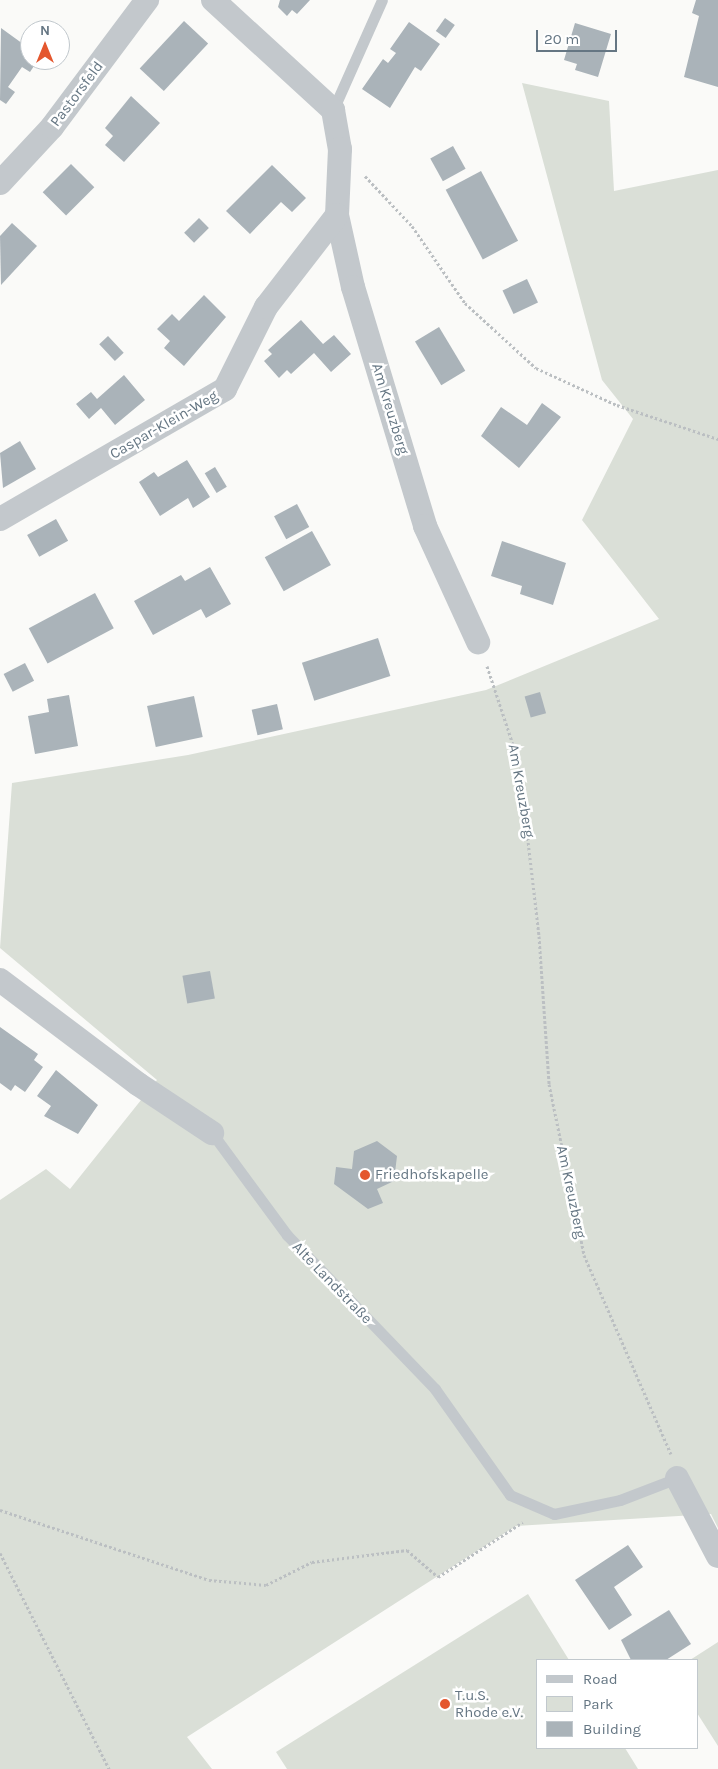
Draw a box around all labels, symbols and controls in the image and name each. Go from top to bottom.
north arrow [20,20,70,70]
scale bar [538,20,619,52]
text: N [40,22,50,39]
text: 20 m [544,30,579,48]
street label: Pastorsfeld [47,58,107,130]
street label: Am Kreuzberg [368,361,412,457]
street label: Caspar-Klein-Weg [107,387,221,463]
street label: Am Kreuzberg [504,743,538,839]
street label: Am Kreuzberg [552,1144,590,1240]
place label: Friedhofskapelle [375,1166,489,1184]
marker: Friedhofskapelle [359,1169,371,1181]
street label: Alte Landstraße [288,1238,376,1328]
legend [536,1659,698,1749]
text: Road [583,1670,618,1688]
place label: T.u.S. Rhode e.V. [455,1686,523,1721]
text: Park [583,1695,613,1713]
marker: T.u.S. Rhode e.V. [439,1698,451,1710]
text: Building [583,1720,641,1738]

